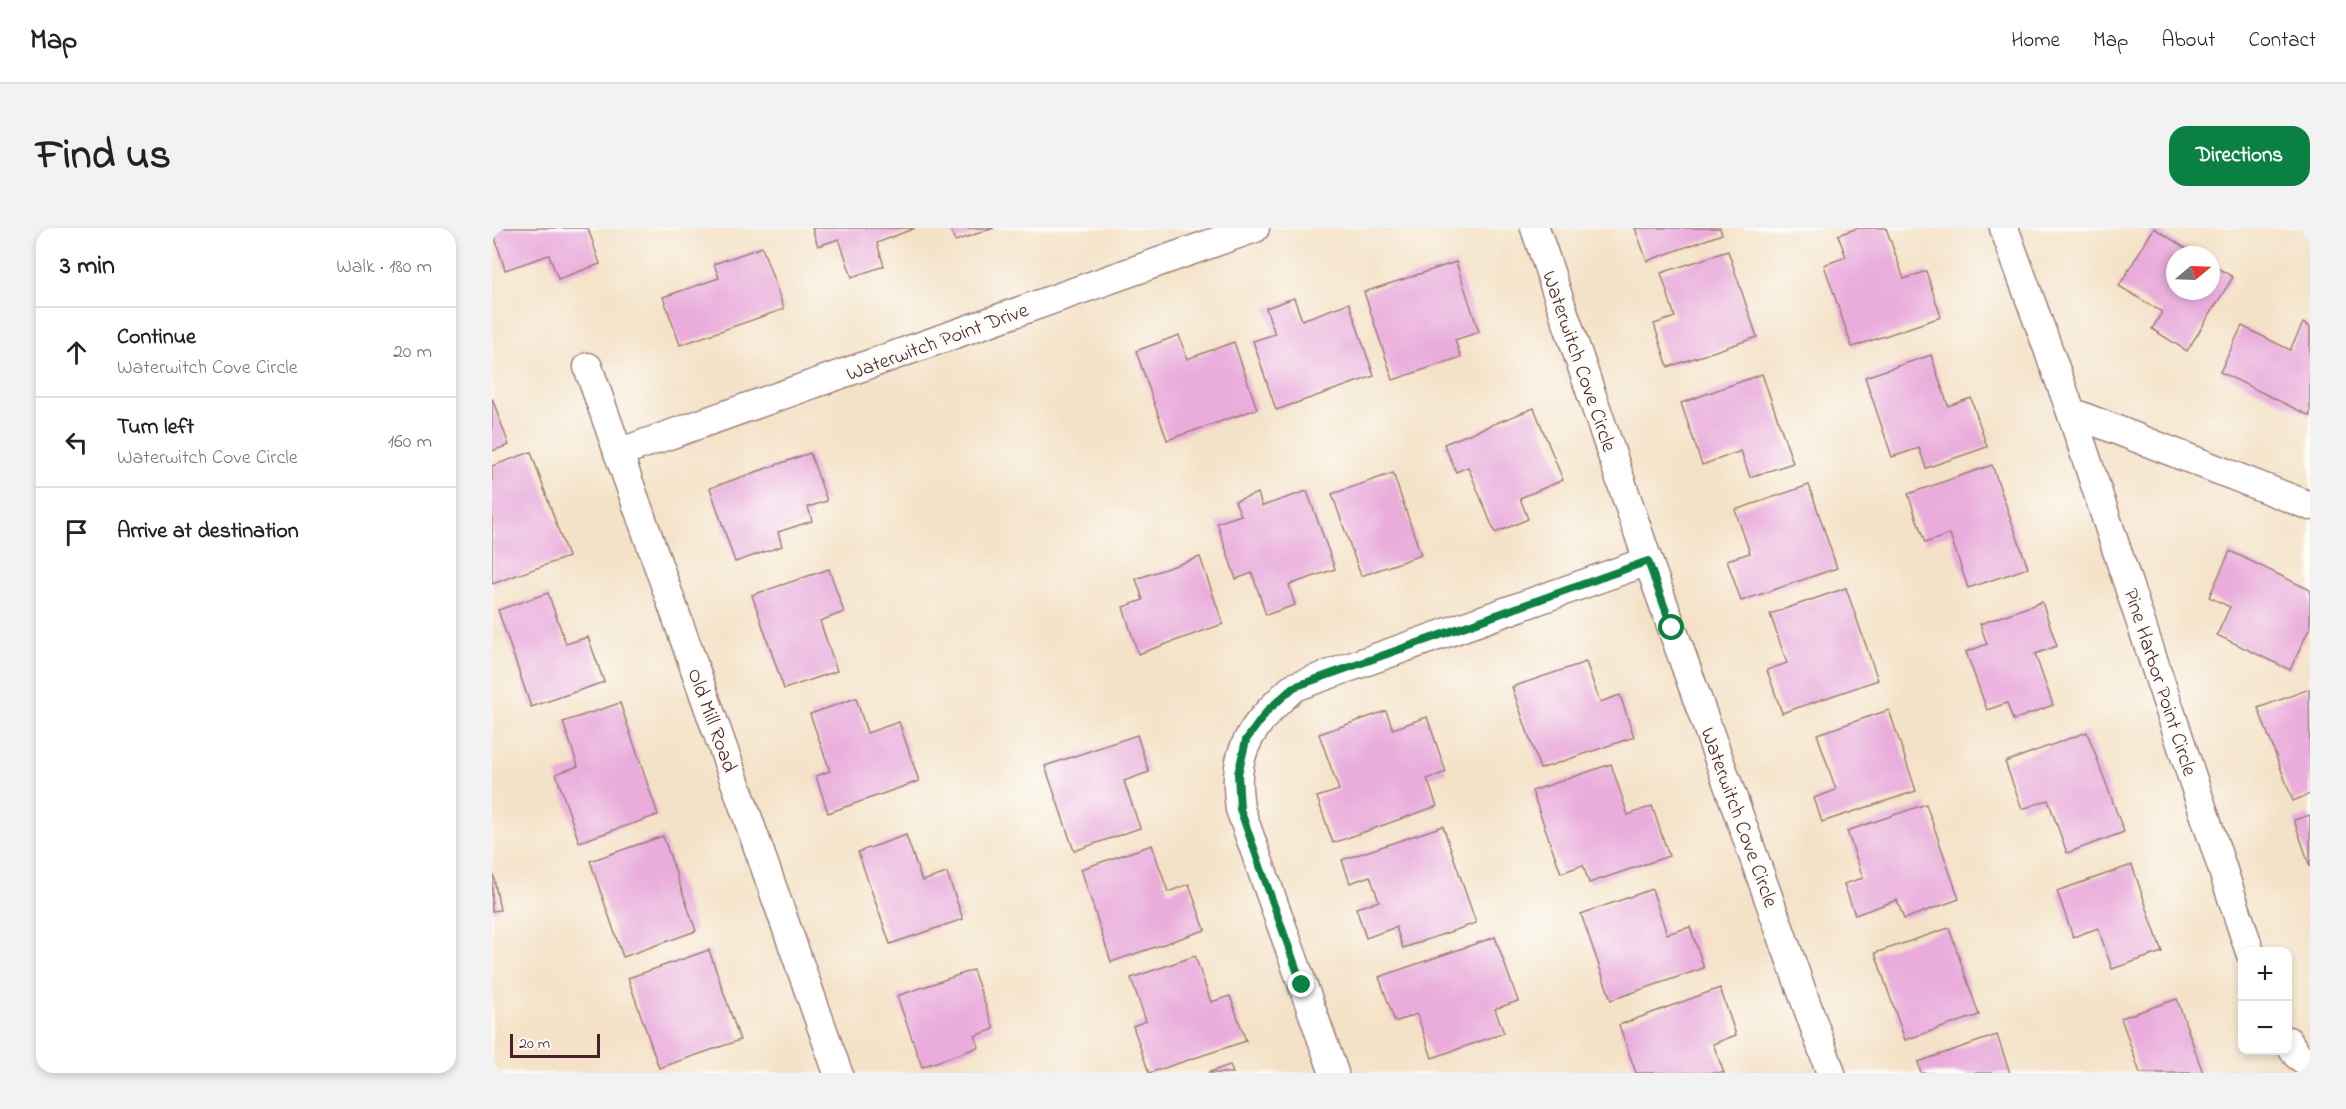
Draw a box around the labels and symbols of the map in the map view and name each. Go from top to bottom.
north arrow [2166,246,2220,300]
street label: Waterwitch Cove Circle [1533,267,1623,457]
street label: Waterwitch Point Drive [842,296,1034,390]
street label: Pine Harbor Point Circle [2115,585,2204,781]
route start [1658,614,1684,640]
street label: Old Mill Road [678,664,744,777]
street label: Waterwitch Cove Circle [1692,723,1785,912]
route end [1288,971,1314,997]
scale bar [510,1031,600,1058]

